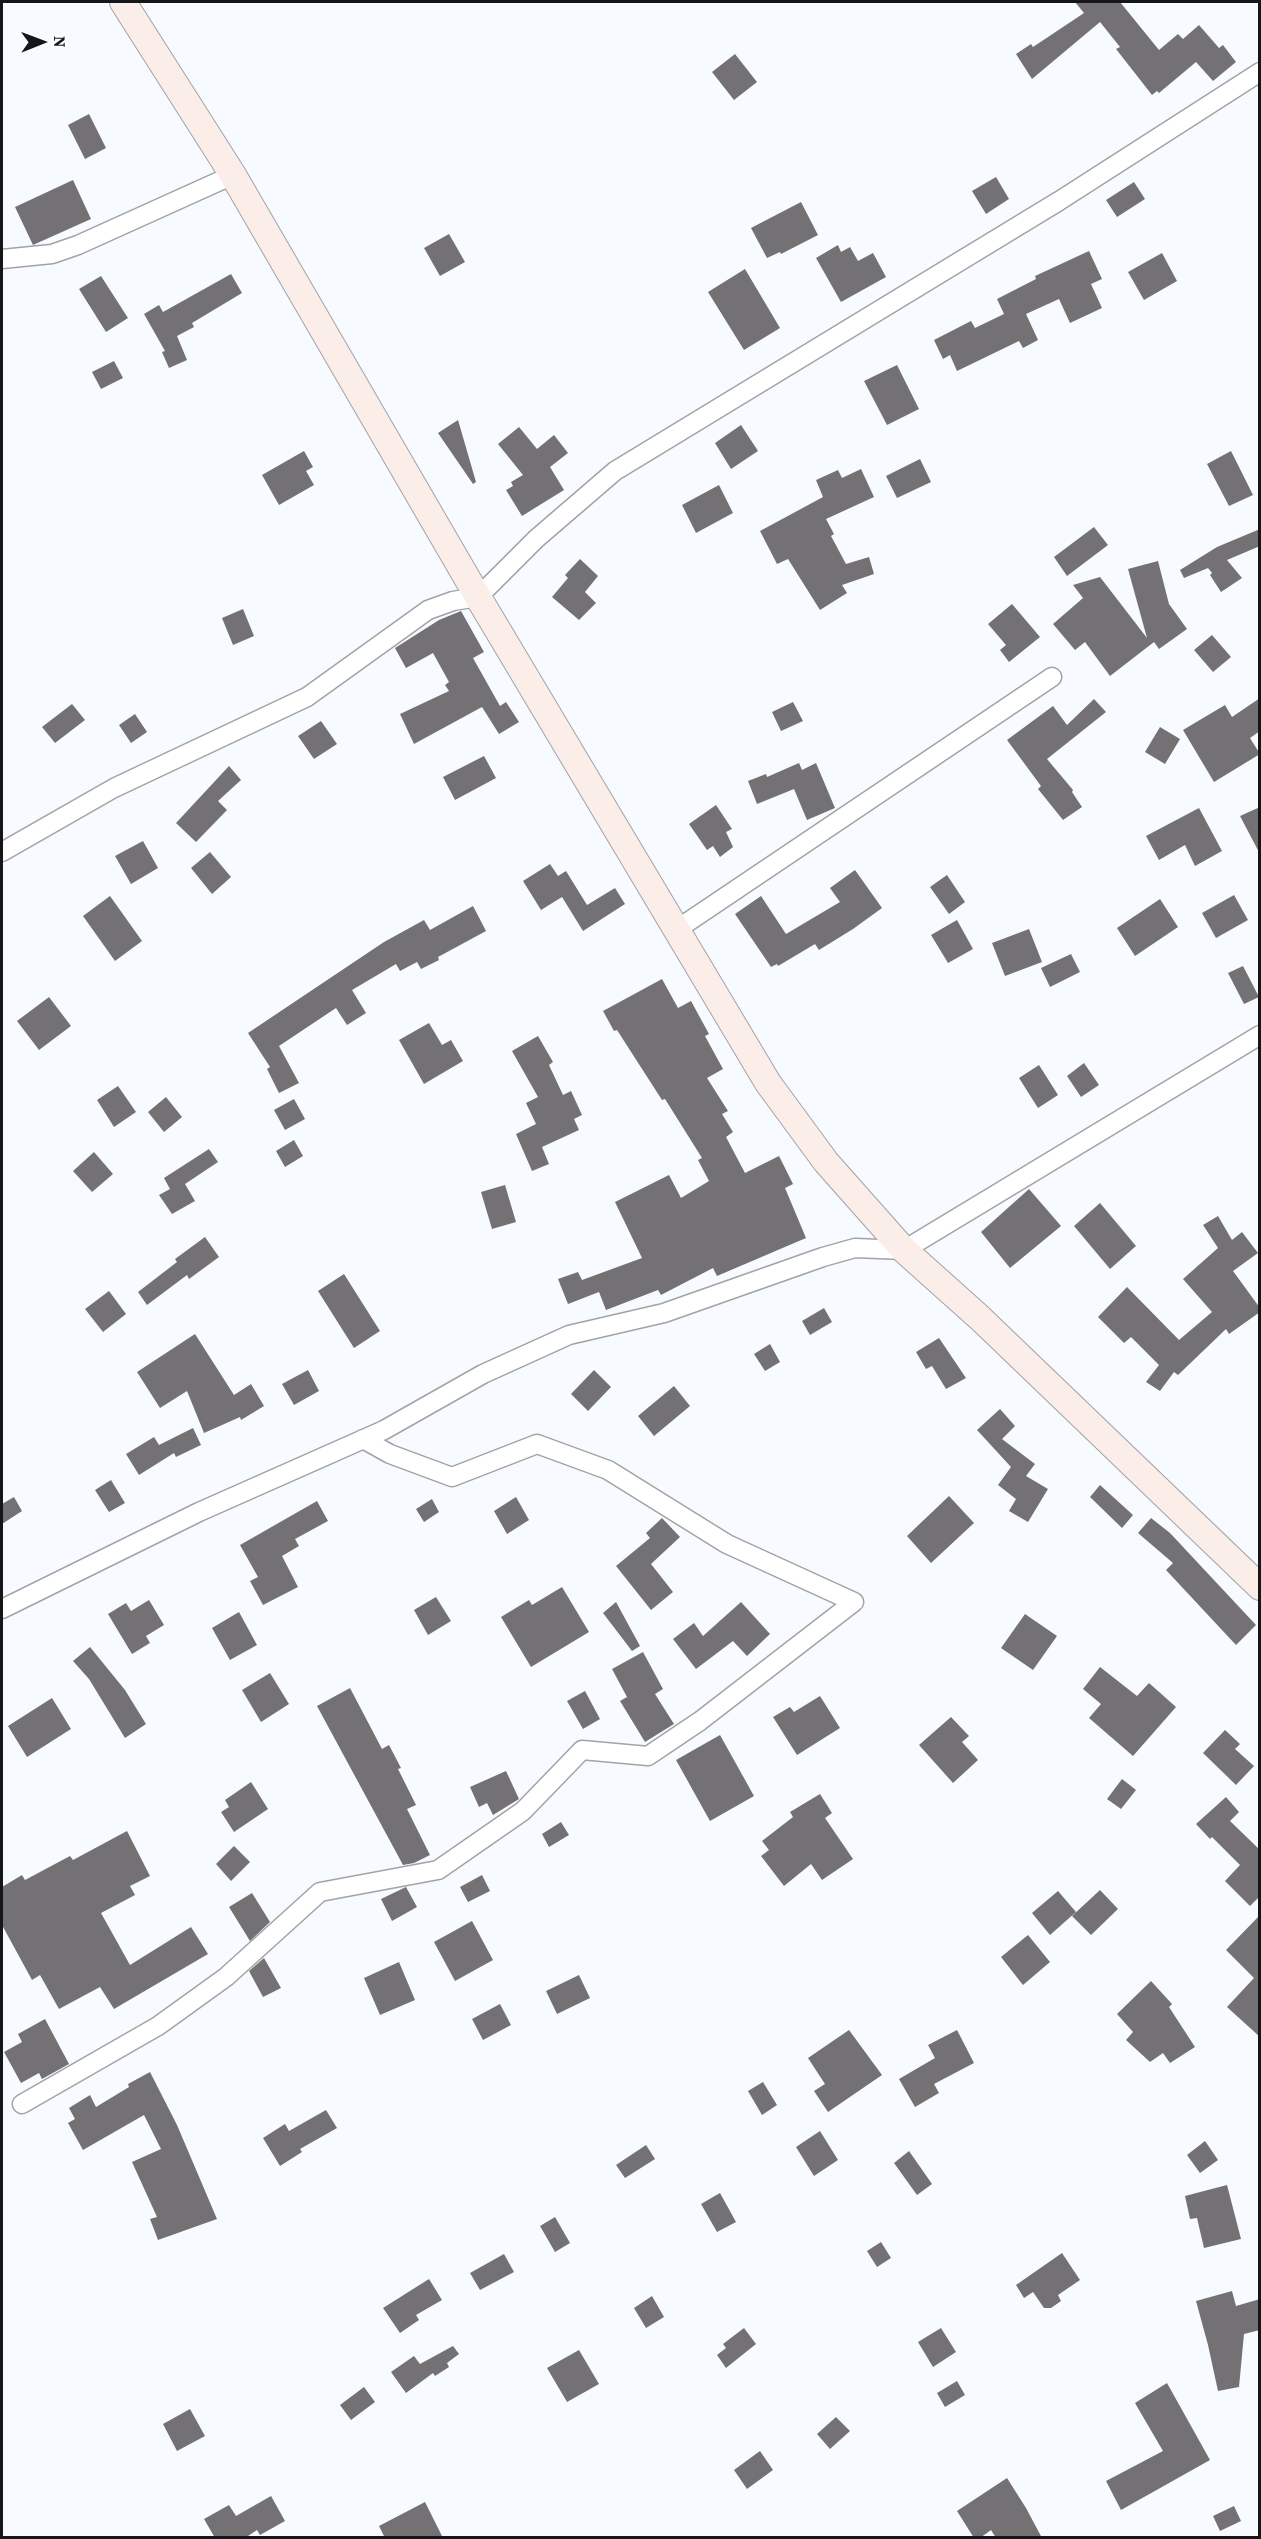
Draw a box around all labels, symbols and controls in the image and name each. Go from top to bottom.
north arrow [12,12,72,72]
text: N [49,36,71,48]

